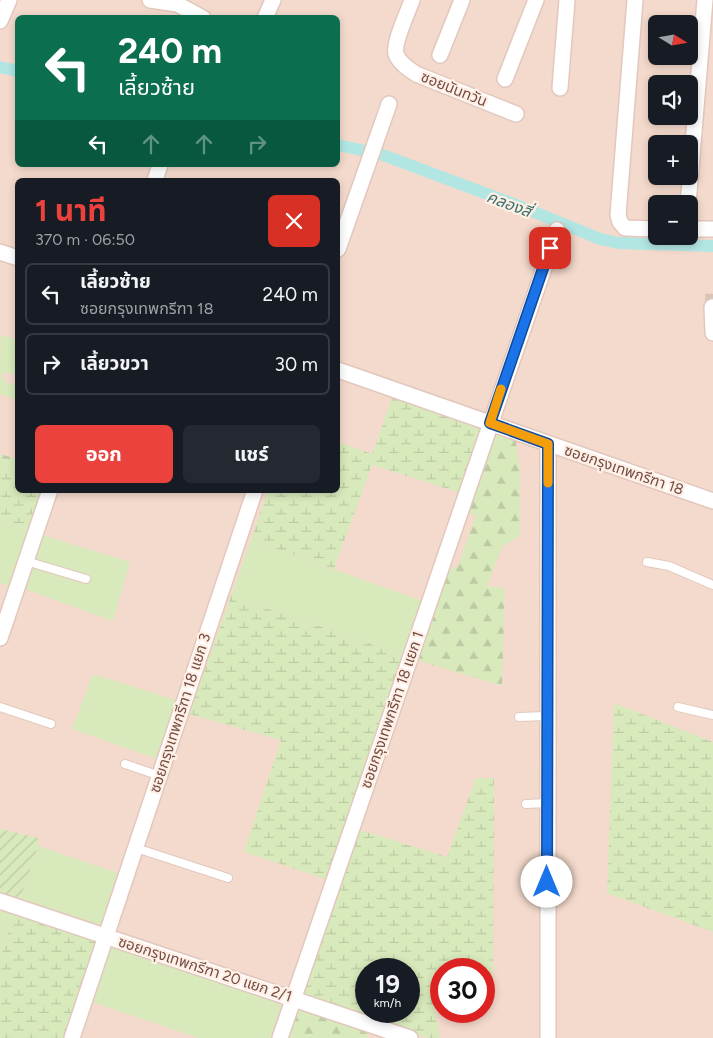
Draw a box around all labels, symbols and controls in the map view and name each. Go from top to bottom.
north arrow [648,15,698,65]
map controls [648,15,698,245]
text: 240 m [118,30,222,72]
icon: left [35,35,100,100]
street label: ซอยนันทวัน [418,68,490,110]
text: เลี้ยวซ้าย [118,74,195,101]
button: sound [648,75,698,125]
icon: left [84,130,112,158]
icon: ahead [137,130,165,158]
icon: ahead [190,130,218,158]
icon: right [243,130,271,158]
button: + [648,135,698,185]
water label: คลองสี่ [484,185,537,222]
text: 1 นาที [35,192,107,229]
button: close [268,195,320,247]
button: − [648,195,698,245]
pin [529,227,571,269]
text: 370 m · 06:50 [35,230,135,249]
icon: arrive [536,234,564,262]
text: เลี้ยวซ้าย [80,270,151,293]
icon: left [37,280,65,308]
text: 240 m [263,283,318,306]
text: ซอยกรุงเทพกรีฑา 18 [80,299,213,318]
icon: right [37,350,65,378]
text: เลี้ยวขวา [80,352,149,375]
text: 30 m [275,353,318,376]
button: ออก [35,425,173,483]
button: แชร์ [183,425,320,483]
street label: ซอยกรุงเทพกรีฑา 18 [562,441,686,499]
street label: ซอยกรุงเทพกรีฑา 18 แยก 1 [357,629,427,791]
street label: ซอยกรุงเทพกรีฑา 18 แยก 3 [146,631,214,795]
position arrow [520,855,572,907]
street label: ซอยกรุงเทพกรีฑา 20 แยก 2/1 [116,932,294,1006]
speed limit sign: 30 [430,958,495,1023]
text: 19 [375,969,400,999]
text: km/h [374,996,401,1010]

